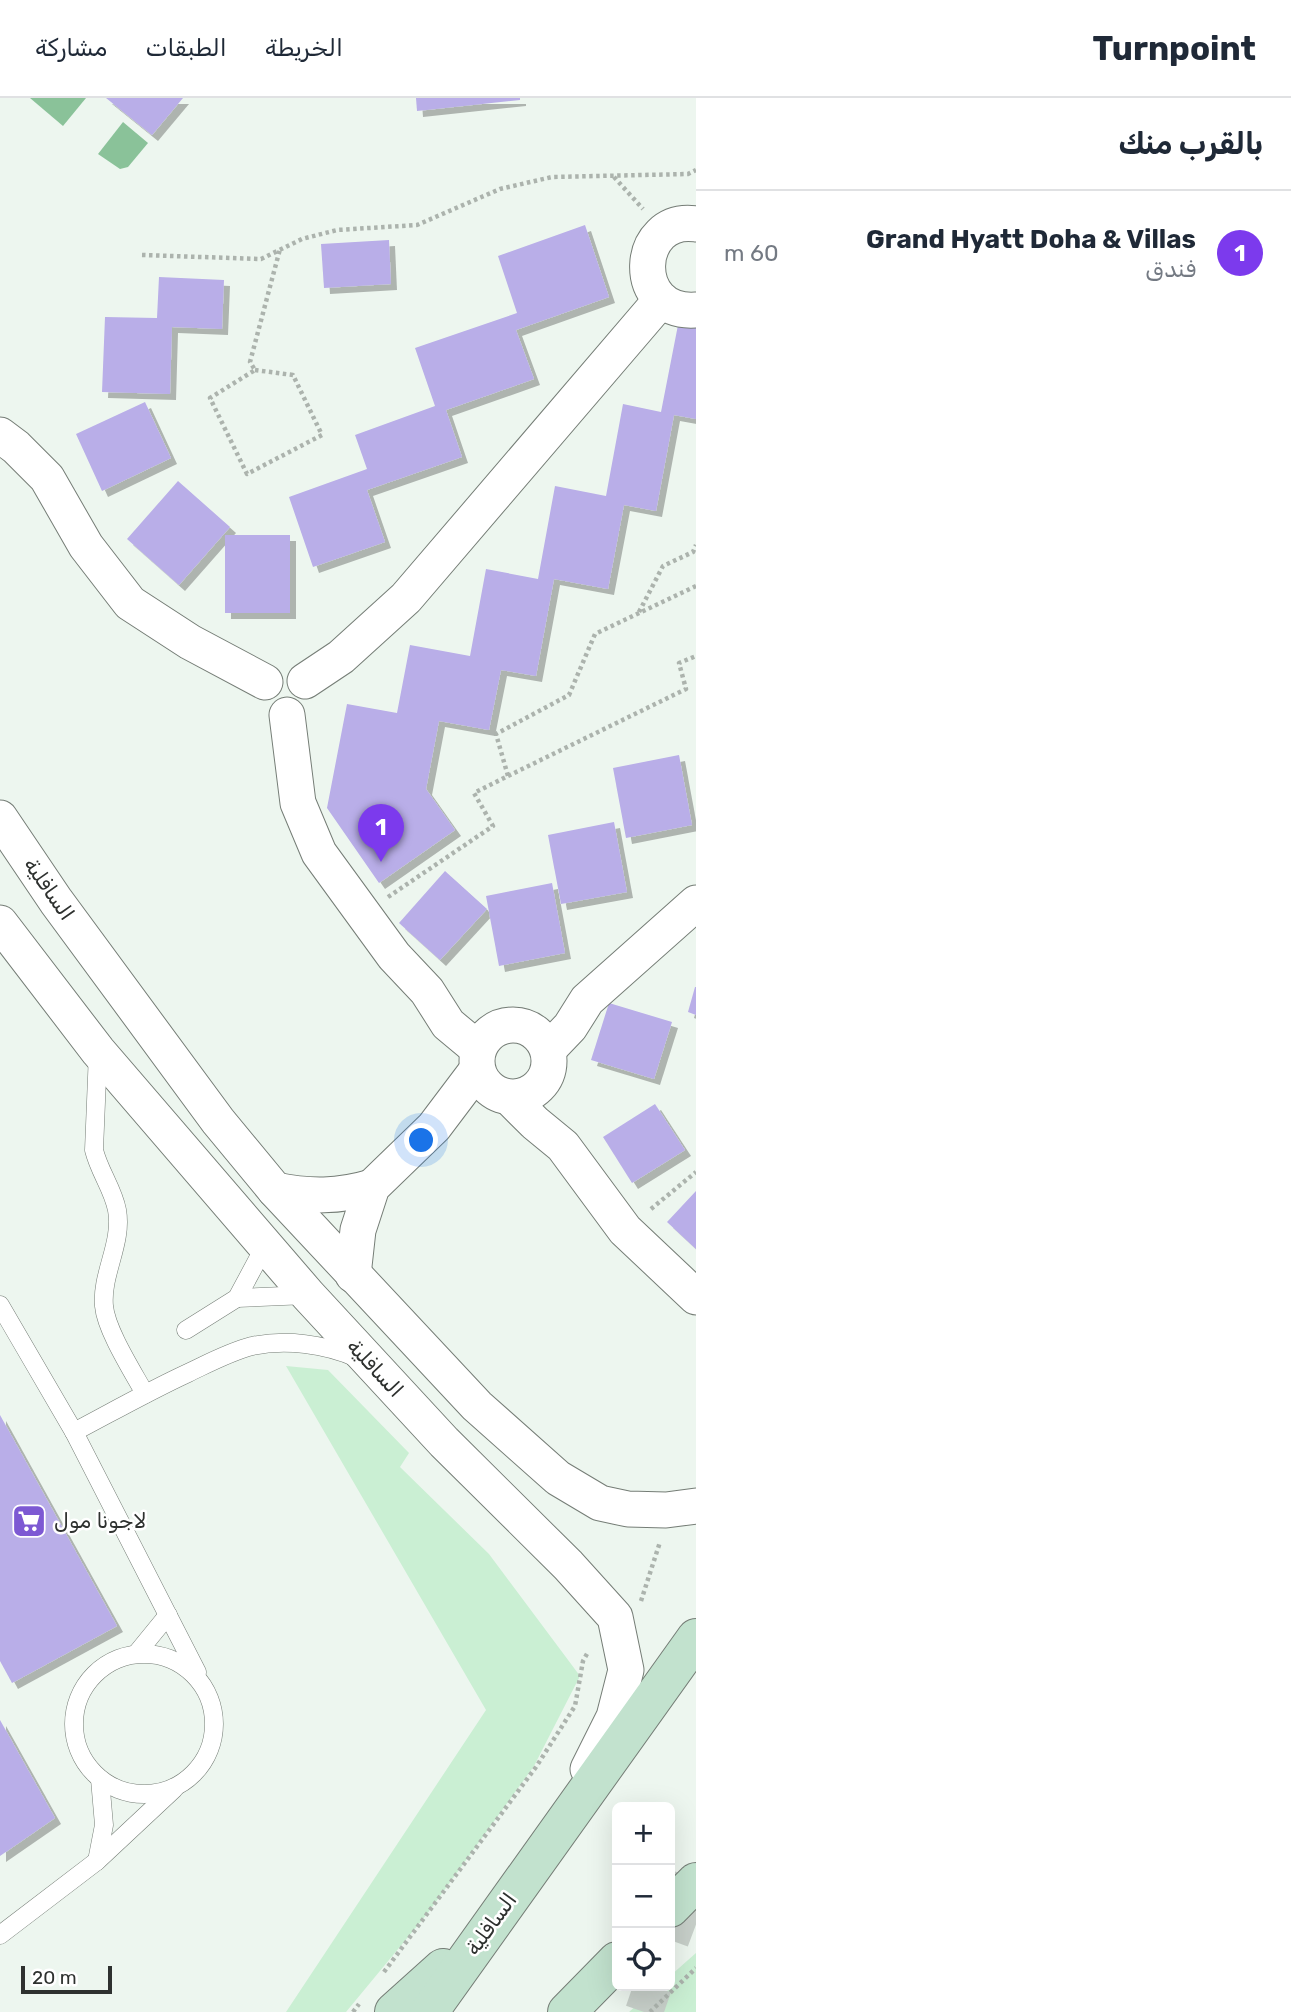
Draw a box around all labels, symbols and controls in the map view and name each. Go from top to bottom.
text: Turnpoint [1093,29,1256,68]
text: مشاركة [35,34,107,62]
text: الطبقات [145,34,227,62]
text: الخريطة [265,34,343,62]
text: بالقرب منك [1118,126,1263,162]
text: Grand Hyatt Doha & Villas [866,224,1196,255]
text: 60 m [724,239,779,267]
text: 1 [1234,239,1246,267]
text: فندق [1145,255,1196,283]
pin: 1 [358,804,404,862]
street label: السافلية [19,853,80,925]
your location [404,1123,438,1157]
street label: السافلية [342,1333,409,1402]
supermarket icon: لاجونا مول [10,1502,48,1540]
place label: لاجونا مول [54,1508,146,1533]
map controls [612,1802,675,1991]
button: + [612,1802,675,1865]
button: − [612,1865,675,1928]
street label: السافلية [460,1888,522,1960]
button: locate [612,1928,675,1991]
scale bar [21,1963,112,1995]
text: 20 m [32,1966,77,1989]

